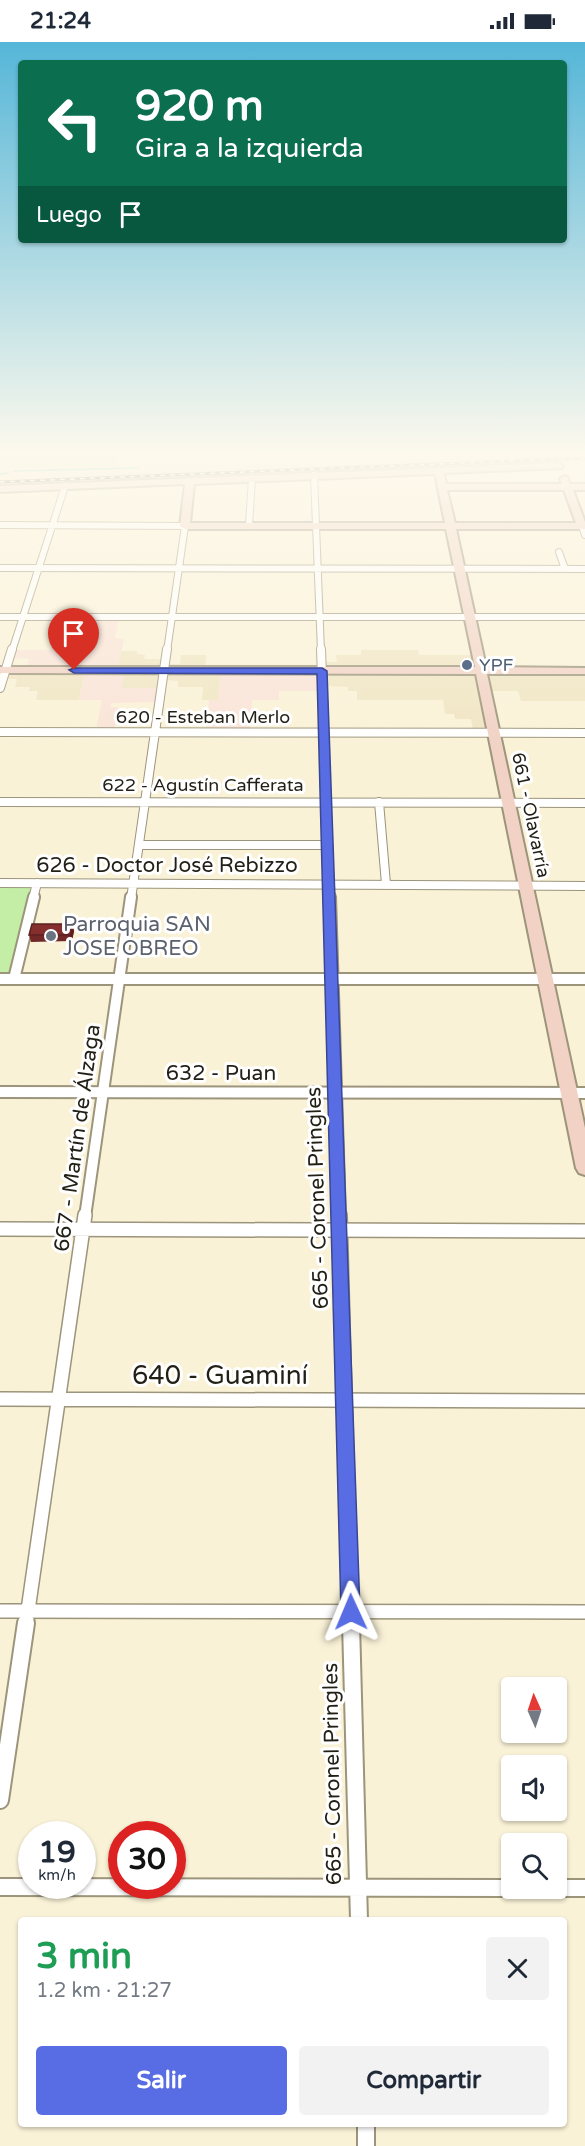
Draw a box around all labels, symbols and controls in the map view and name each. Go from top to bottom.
text: 21:24 [30,8,91,34]
text: 920 m [135,81,264,132]
icon: left [36,84,114,162]
text: Gira a la izquierda [135,132,364,165]
icon: arrive [114,198,147,231]
text: Luego [36,202,102,228]
pin [48,608,99,670]
icon: arrive [57,617,90,650]
place label: YPF [479,654,514,676]
marker: YPF [460,658,474,672]
street label: 620 - Esteban Merlo [116,706,290,728]
street label: 661 - Olavarría [507,750,555,880]
street label: 622 - Agustín Cafferata [102,774,304,796]
street label: 626 - Doctor José Rebizzo [36,853,298,878]
place label: Parroquia SAN JOSE OBREO [63,912,211,961]
marker: Parroquia SAN JOSE OBREO [44,929,58,943]
street label: 667 - Martín de Álzaga [49,1023,106,1253]
street label: 632 - Puan [166,1061,276,1086]
street label: 665 - Coronel Pringles [301,1086,334,1310]
street label: 640 - Guaminí [132,1360,308,1391]
position arrow [319,1580,383,1644]
street label: 665 - Coronel Pringles [318,1663,347,1885]
north arrow [501,1677,567,1743]
map controls [501,1677,567,1899]
button: sound [501,1755,567,1821]
speed limit sign: 30 [108,1821,186,1899]
button: search [501,1833,567,1899]
text: 19 [38,1834,76,1871]
text: km/h [38,1866,76,1884]
text: 3 min [36,1935,132,1978]
button: close [486,1937,549,2000]
text: 1.2 km · 21:27 [36,1979,172,2003]
button: Salir [36,2046,287,2115]
button: Compartir [299,2046,549,2115]

